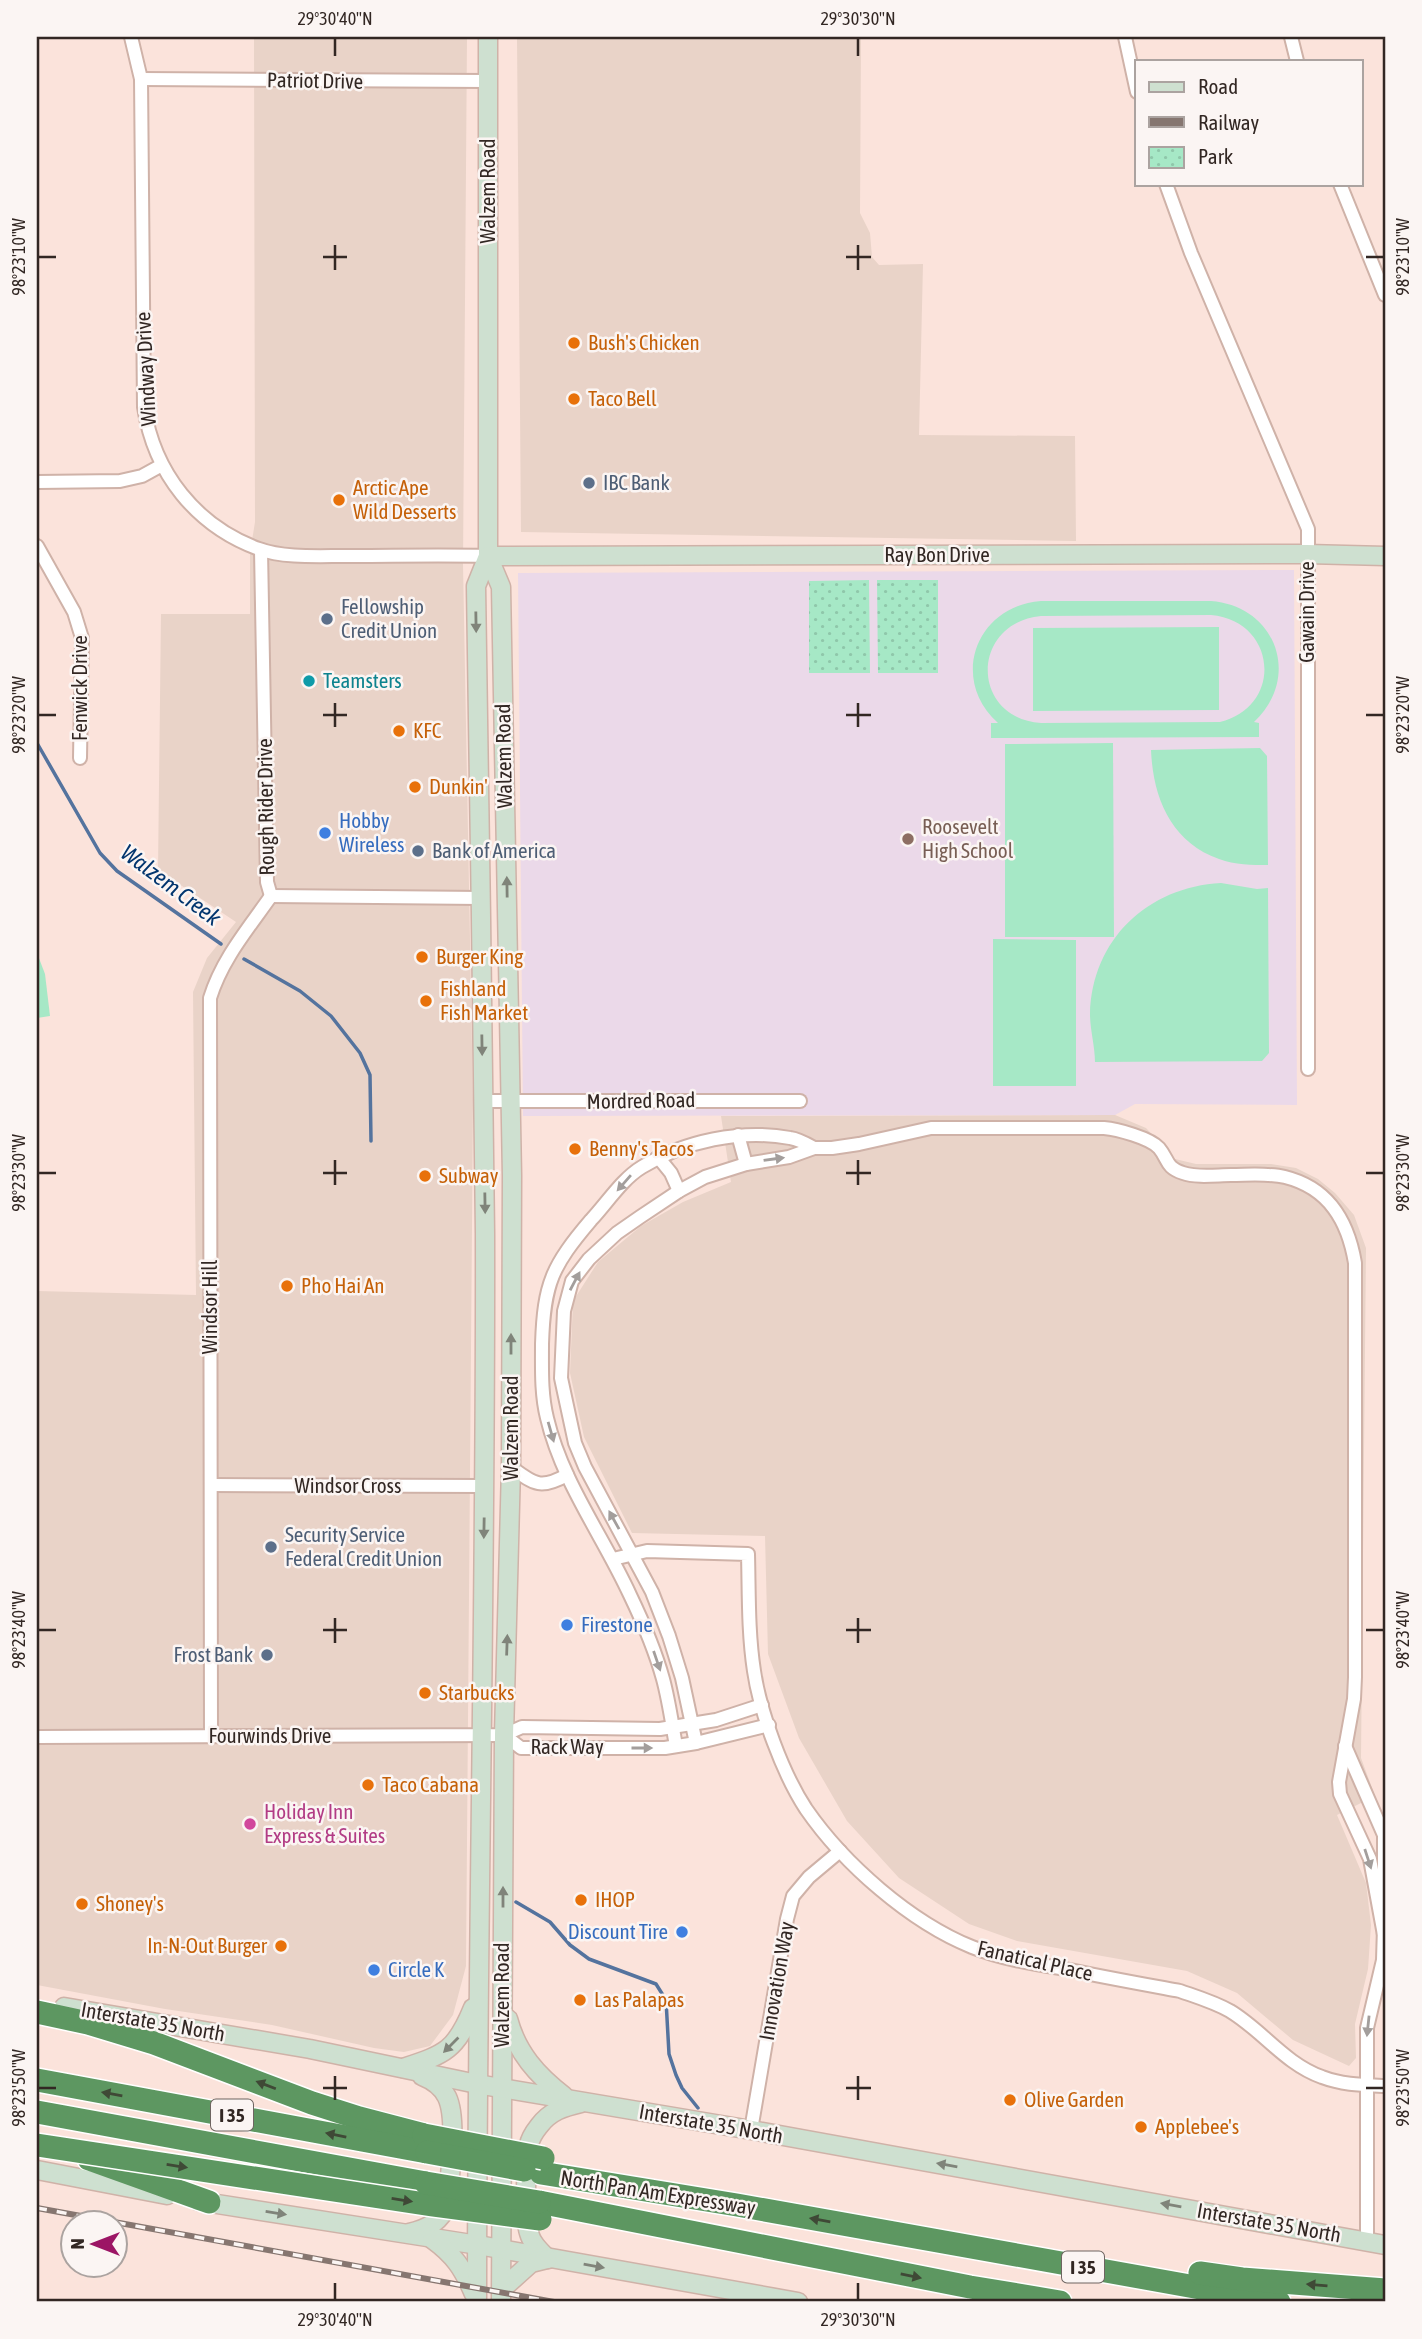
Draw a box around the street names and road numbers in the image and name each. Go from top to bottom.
street label: Patriot Drive [267,67,363,93]
street label: Walzem Road [475,139,499,243]
street label: Windway Drive [130,311,160,427]
street label: Ray Bon Drive [884,542,990,566]
street label: Gawain Drive [1294,561,1318,663]
street label: Fenwick Drive [67,635,91,741]
street label: Walzem Road [490,703,516,809]
street label: Rough Rider Drive [252,738,278,876]
street label: Mordred Road [586,1087,696,1113]
street label: Windsor Hill [197,1259,221,1354]
street label: Walzem Road [498,1376,522,1480]
street label: Windsor Cross [295,1473,401,1497]
street label: Fourwinds Drive [209,1723,331,1747]
street label: Rack Way [530,1734,604,1758]
street label: Innovation Way [754,1919,798,2042]
street label: Fanatical Place [975,1935,1095,1985]
street label: Walzem Road [489,1943,513,2047]
street label: Interstate 35 North [79,1997,227,2045]
street label: Interstate 35 North [637,2099,785,2147]
road number: I 35 [211,2100,253,2130]
street label: North Pan Am Expressway [559,2165,758,2219]
street label: Interstate 35 North [1195,2198,1343,2246]
road number: I 35 [1062,2252,1104,2282]

